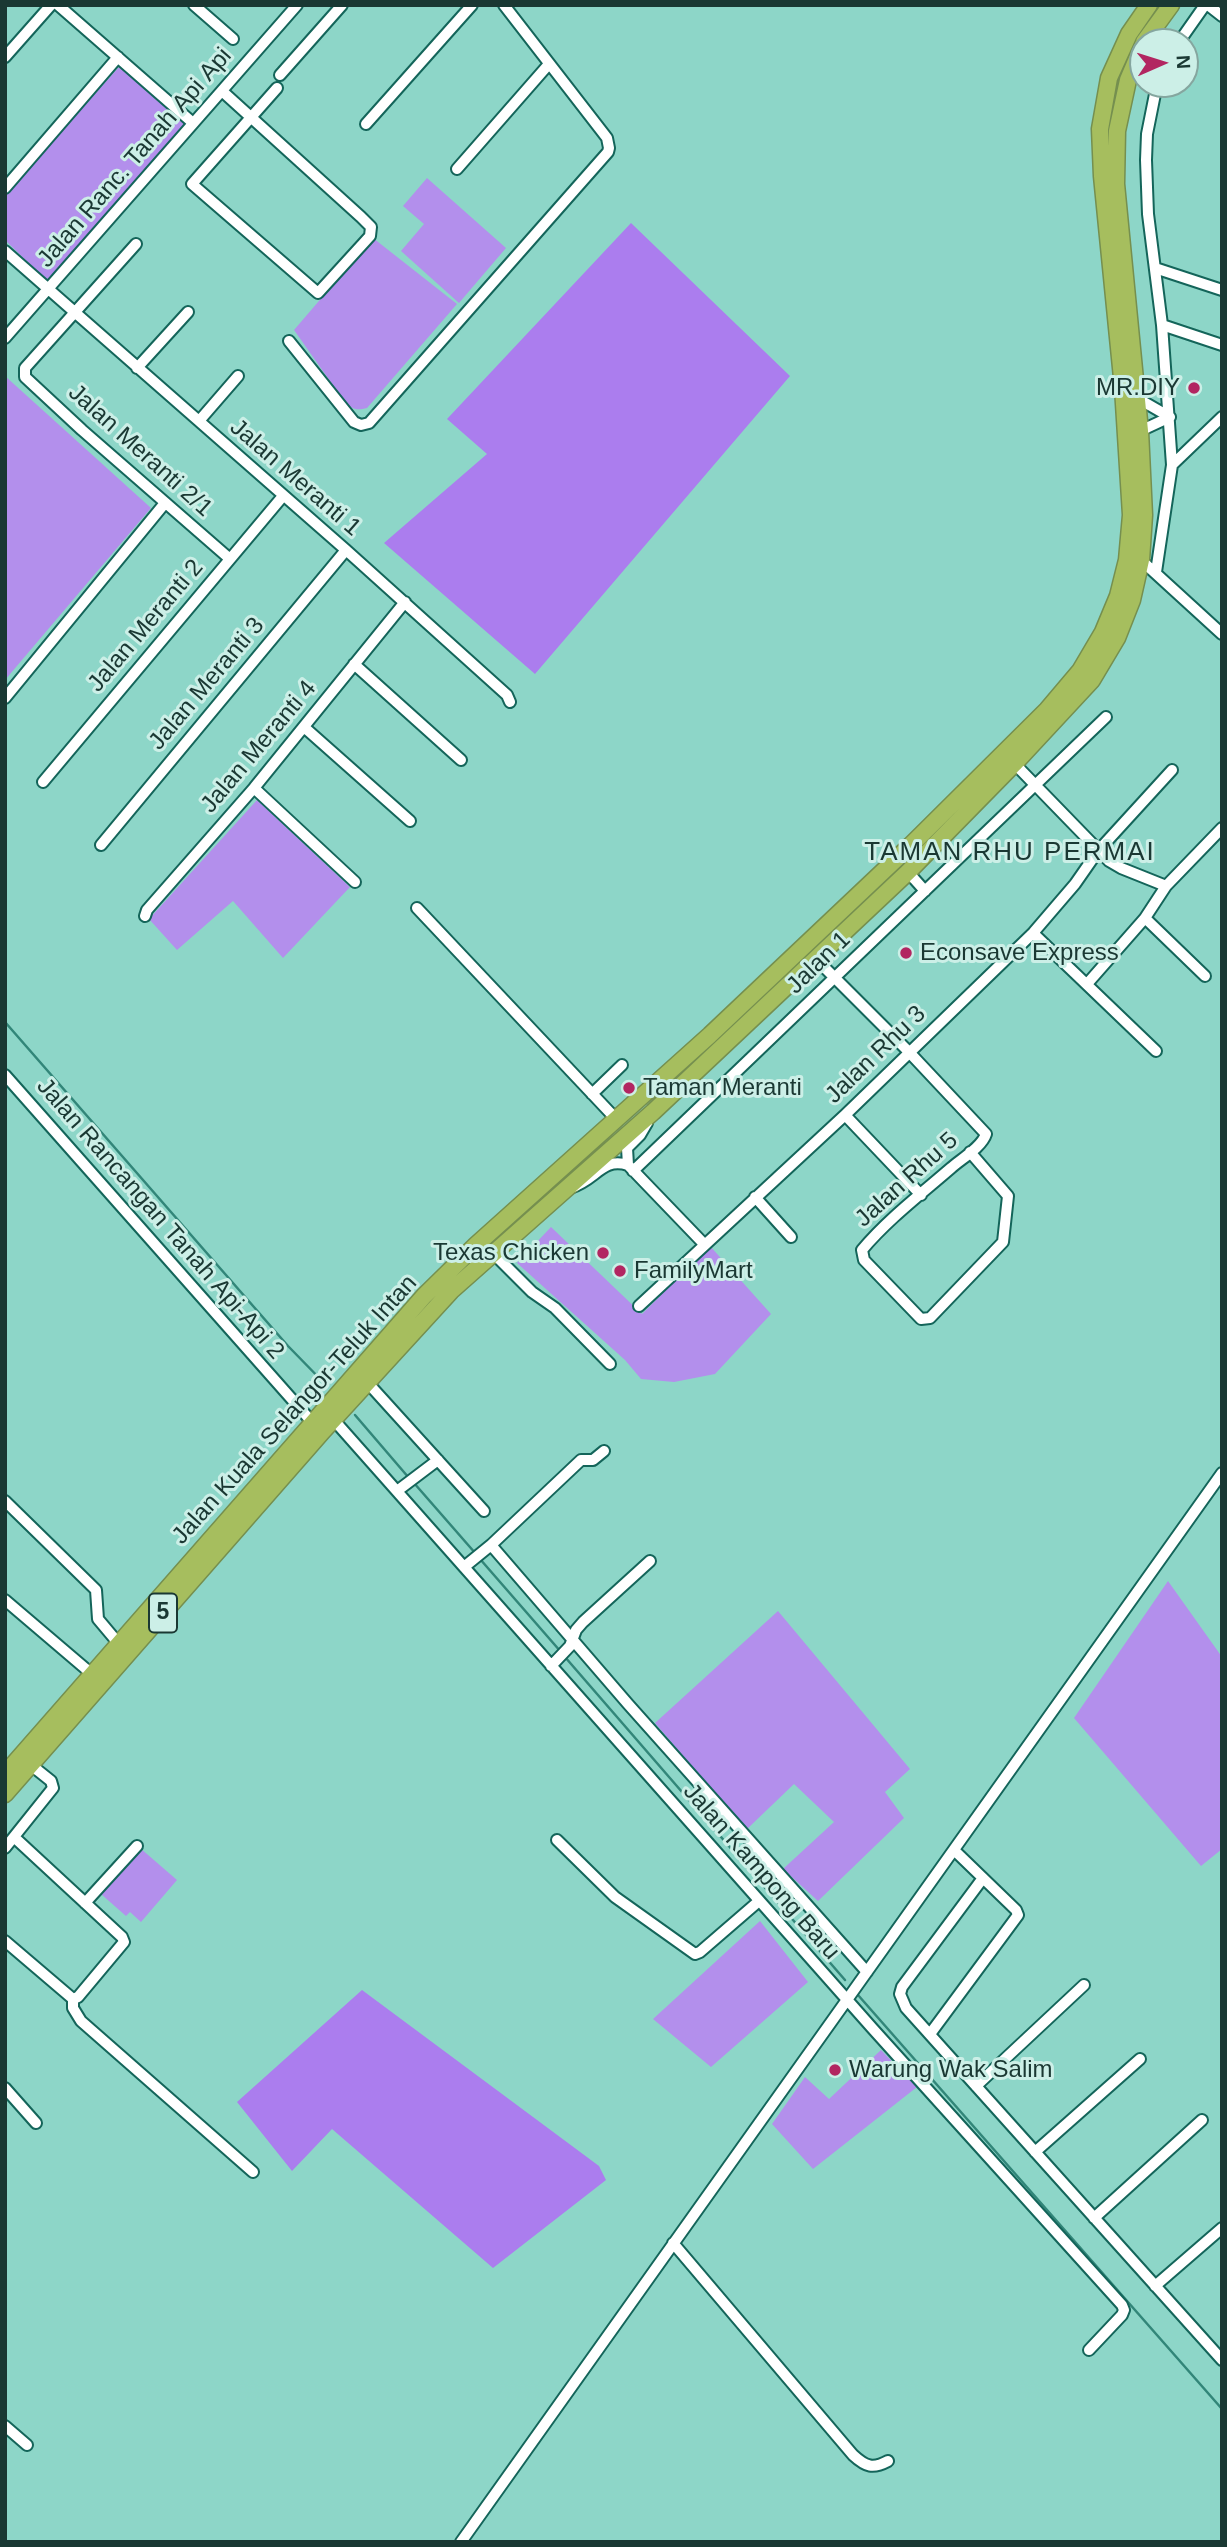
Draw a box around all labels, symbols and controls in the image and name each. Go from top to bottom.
north arrow [1129,28,1199,98]
street label: Jalan Ranc. Tanah Api Api [32,42,238,274]
text: N [1173,55,1194,69]
place label: MR.DIY [1096,374,1180,402]
street label: Jalan Meranti 2/1 [62,379,218,523]
marker: MR.DIY [1186,380,1202,396]
street label: Jalan Meranti 1 [224,413,366,543]
street label: Jalan Meranti 2 [82,554,210,698]
street label: Jalan Meranti 3 [143,612,271,756]
street label: Jalan Meranti 4 [195,675,323,819]
district label: TAMAN RHU PERMAI [866,837,1154,869]
street label: Jalan 1 [781,926,857,1000]
place label: Econsave Express [920,939,1119,967]
marker: Econsave Express [898,945,914,961]
street label: Jalan Rhu 3 [820,1000,932,1110]
street label: Jalan Rancangan Tanah Api-Api 2 [30,1073,290,1365]
place label: Taman Meranti [643,1074,802,1102]
marker: Taman Meranti [621,1080,637,1096]
street label: Jalan Rhu 5 [850,1126,964,1234]
place label: Texas Chicken [433,1239,589,1267]
marker: Texas Chicken [595,1245,611,1261]
place label: FamilyMart [634,1257,753,1285]
marker: FamilyMart [612,1263,628,1279]
street label: Jalan Kuala Selangor-Teluk Intan [166,1269,424,1551]
road number: 5 [149,1594,177,1632]
street label: Jalan Kampong Baru [677,1778,845,1966]
place label: Warung Wak Salim [849,2056,1053,2084]
marker: Warung Wak Salim [827,2062,843,2078]

